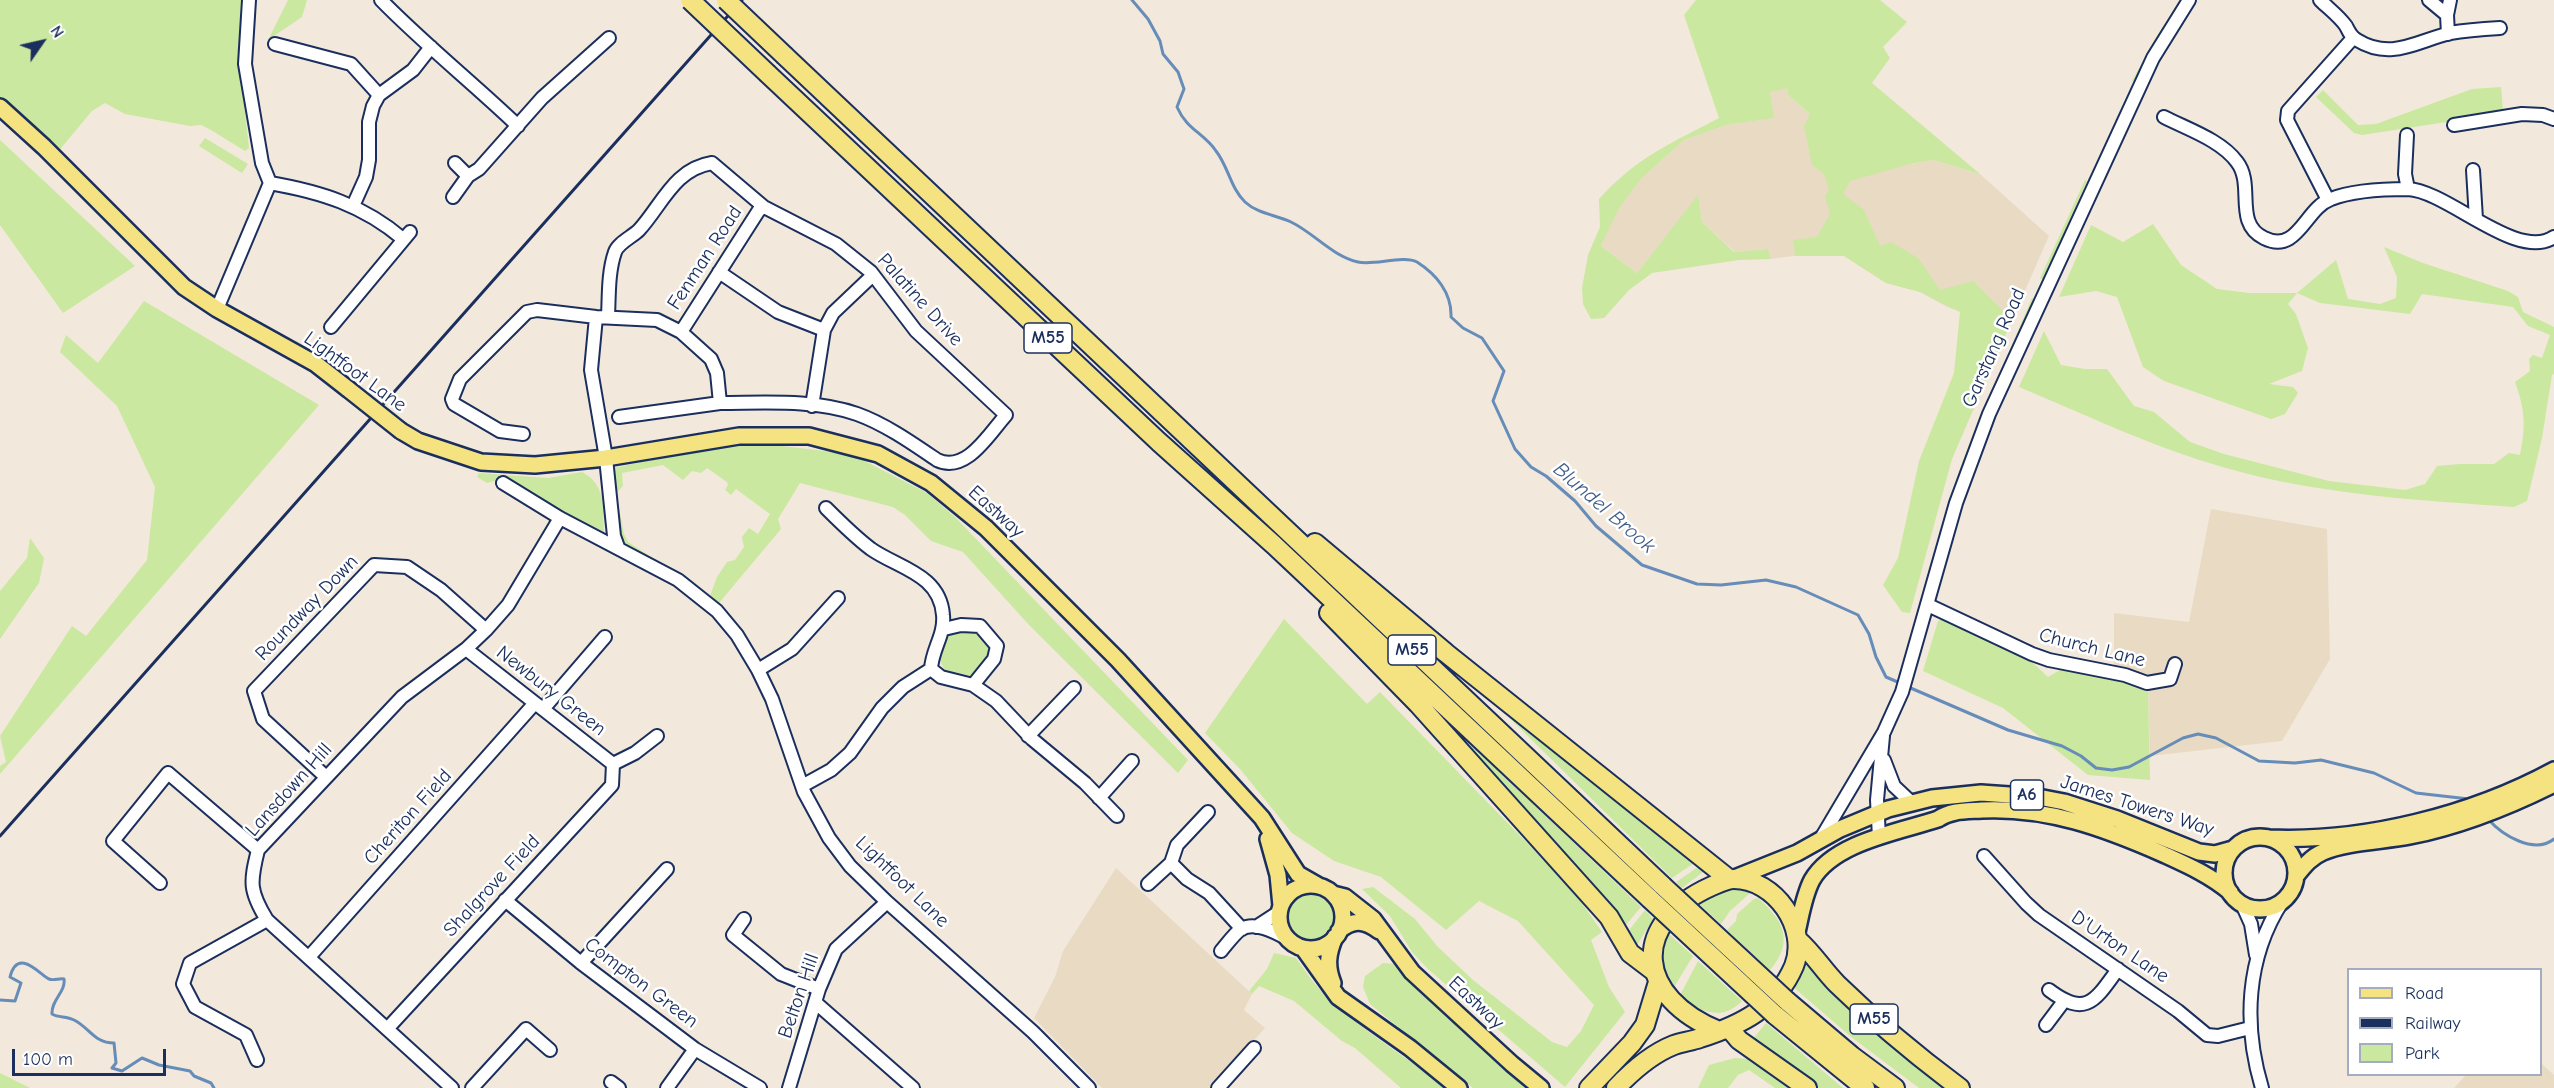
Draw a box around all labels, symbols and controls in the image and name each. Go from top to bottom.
north arrow [12,12,72,72]
text: N [47,23,67,41]
street label: Fenman Road [662,201,748,315]
street label: Palatine Drive [872,249,968,351]
street label: Garstang Road [1957,285,2031,411]
road number: M55 [1024,323,1072,353]
street label: Lightfoot Lane [299,327,411,417]
water label: Blundel Brook [1548,457,1660,559]
street label: Eastway [963,481,1029,543]
street label: Roundway Down [251,550,363,666]
street label: Church Lane [2036,623,2148,673]
road number: M55 [1388,635,1436,665]
street label: Newbury Green [491,641,611,741]
street label: Lansdown Hill [241,738,337,842]
street label: Cheriton Field [359,764,457,870]
street label: James Towers Way [2057,770,2217,842]
road number: A6 [2010,780,2044,810]
street label: Shalgrove Field [439,830,545,942]
street label: Lightfoot Lane [850,831,954,933]
street label: D'Urton Lane [2067,906,2173,988]
street label: Compton Green [579,932,703,1034]
street label: Belton Hill [773,950,825,1042]
legend [2347,968,2542,1076]
street label: Eastway [1443,971,1509,1035]
text: Road [2405,983,2444,1004]
road number: M55 [1850,1004,1898,1034]
text: Railway [2405,1013,2461,1034]
scale bar [15,1037,170,1075]
text: Park [2405,1043,2439,1064]
text: 100 m [23,1049,73,1070]

